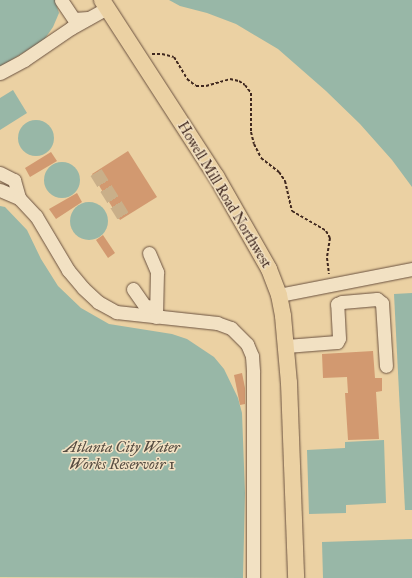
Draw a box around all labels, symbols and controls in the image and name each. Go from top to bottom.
street label: Howell Mill Road Northwest [174,119,274,271]
water label: Atlanta City Water Works Reservoir 1 [64,438,180,473]

